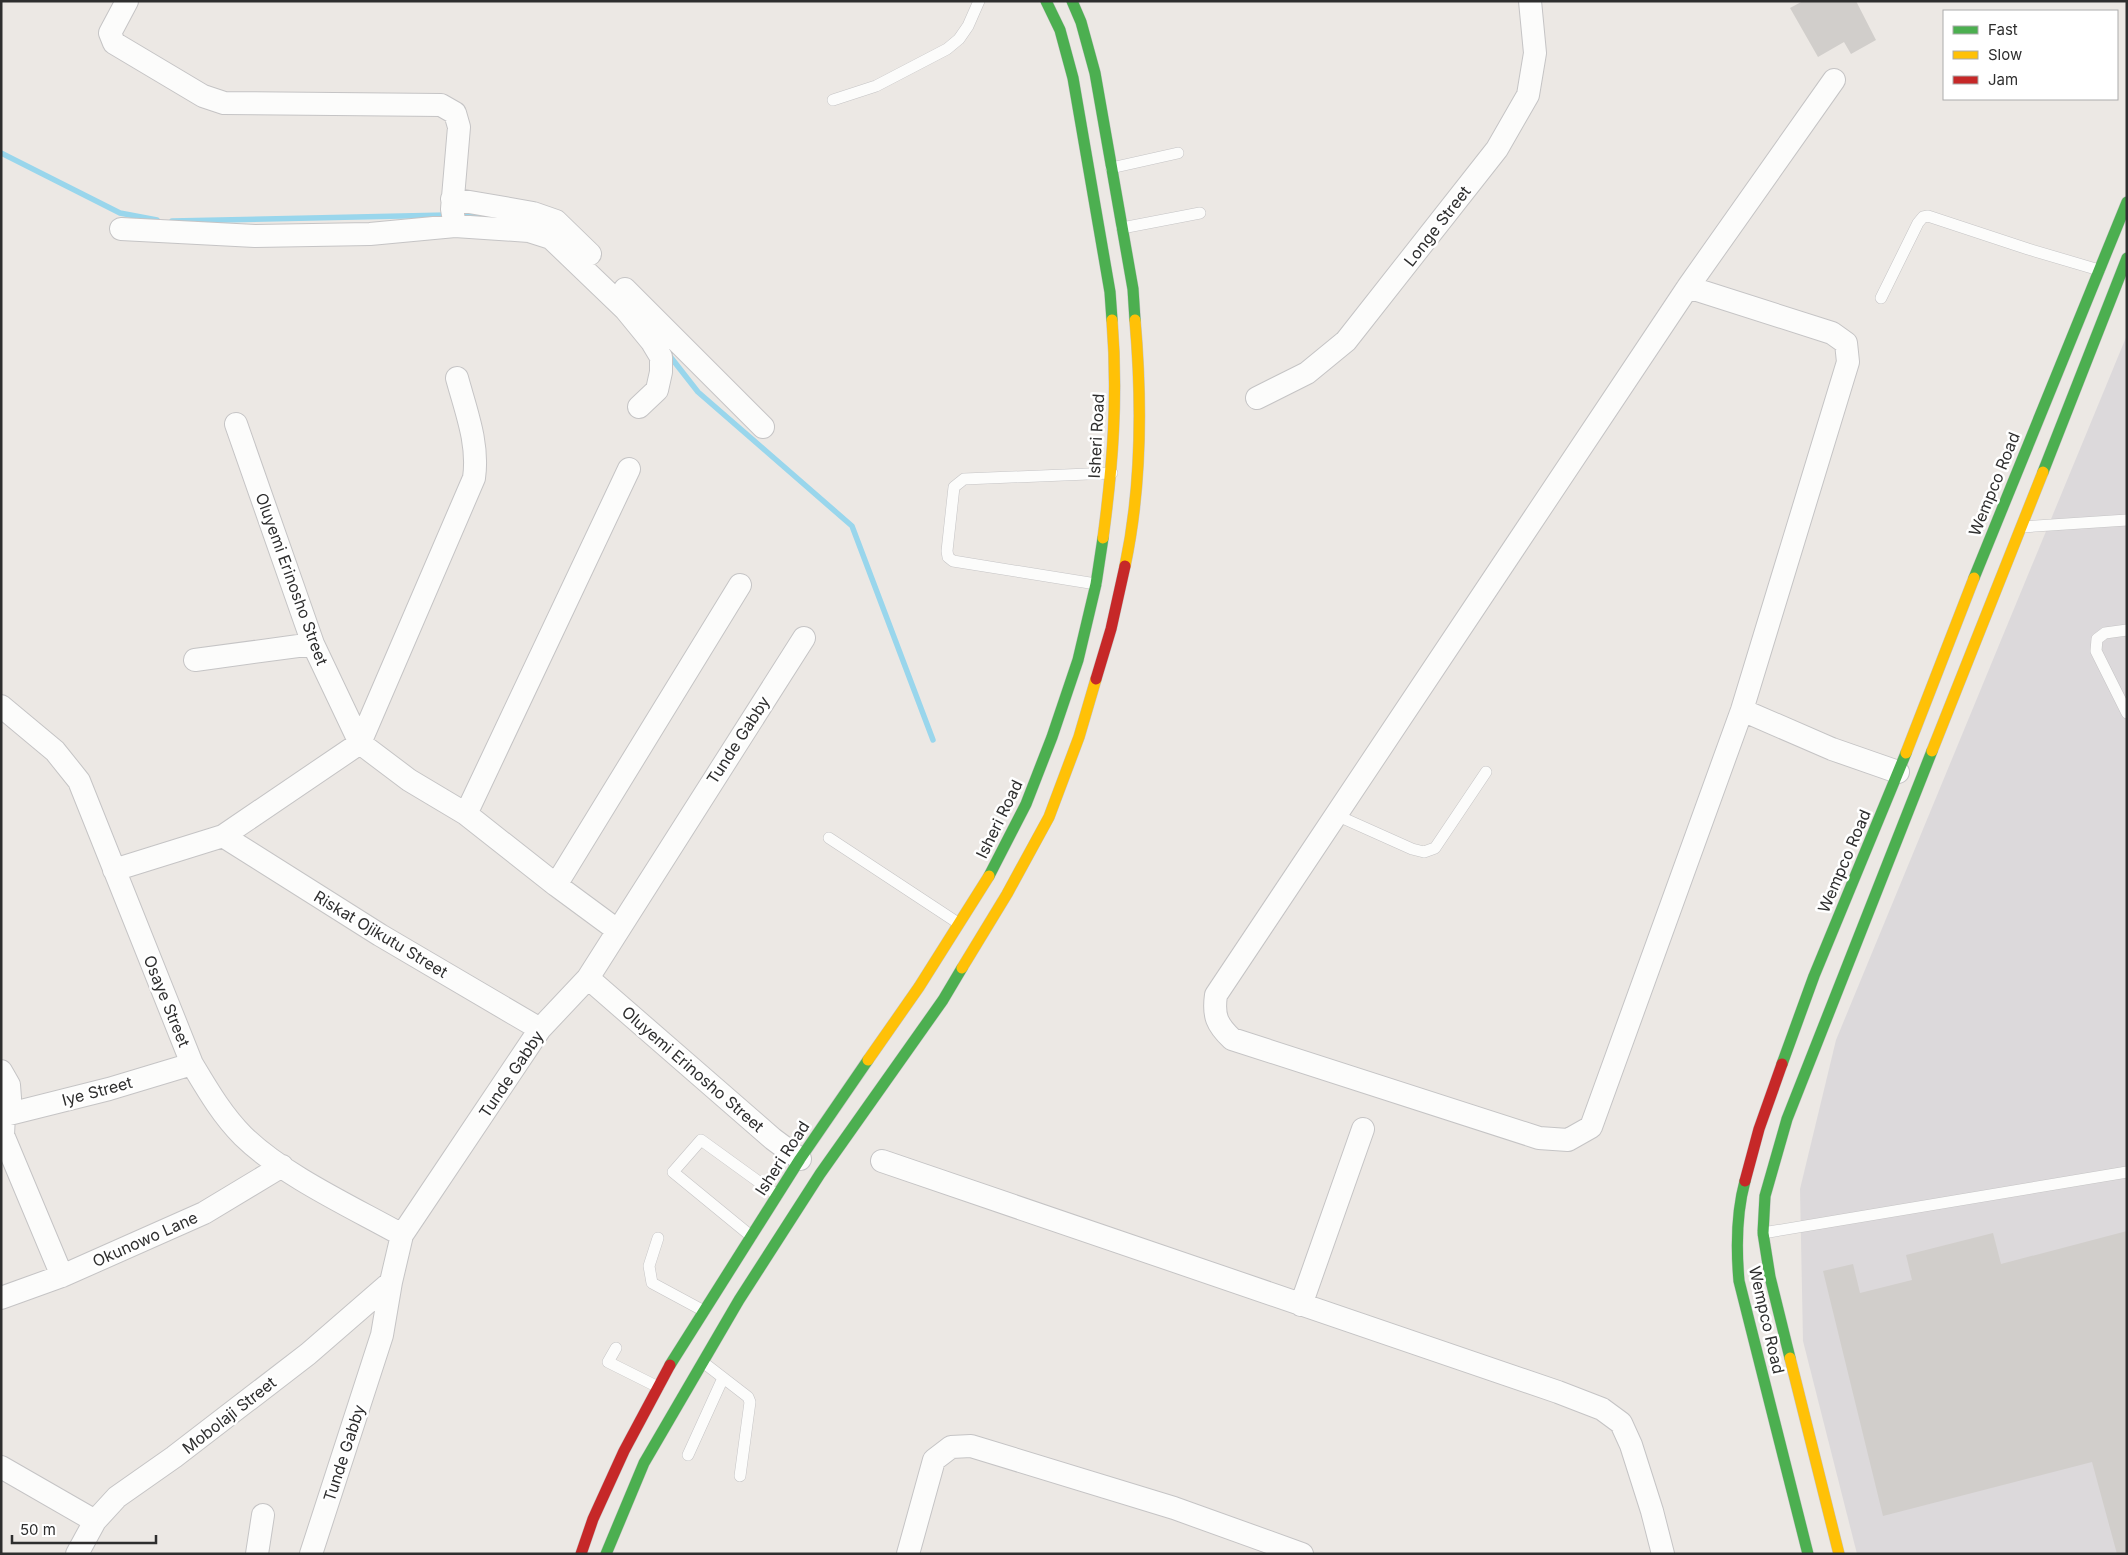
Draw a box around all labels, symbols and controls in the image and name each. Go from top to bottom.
legend [1943,10,2118,100]
text: Fast [1988,20,2018,39]
text: Slow [1988,45,2022,64]
text: Jam [1988,70,2018,89]
street label: Longe Street [1399,182,1475,270]
street label: Isheri Road [1084,393,1108,479]
street label: Wempco Road [1964,429,2024,539]
street label: Oluyemi Erinosho Street [251,490,333,668]
street label: Tunde Gabby [702,692,774,788]
street label: Isheri Road [971,777,1027,861]
street label: Wempco Road [1813,807,1875,915]
street label: Riskat Ojikutu Street [310,886,452,982]
street label: Osaye Street [140,952,194,1050]
street label: Oluyemi Erinosho Street [618,1002,768,1136]
street label: Tunde Gabby [475,1027,547,1121]
street label: Iye Street [60,1072,134,1110]
street label: Isheri Road [751,1117,813,1199]
street label: Okunowo Lane [89,1207,201,1271]
street label: Wempco Road [1745,1264,1789,1376]
street label: Mobolaji Street [178,1372,280,1458]
street label: Tunde Gabby [319,1402,369,1504]
scale bar [12,1512,156,1544]
text: 50 m [20,1520,56,1539]

